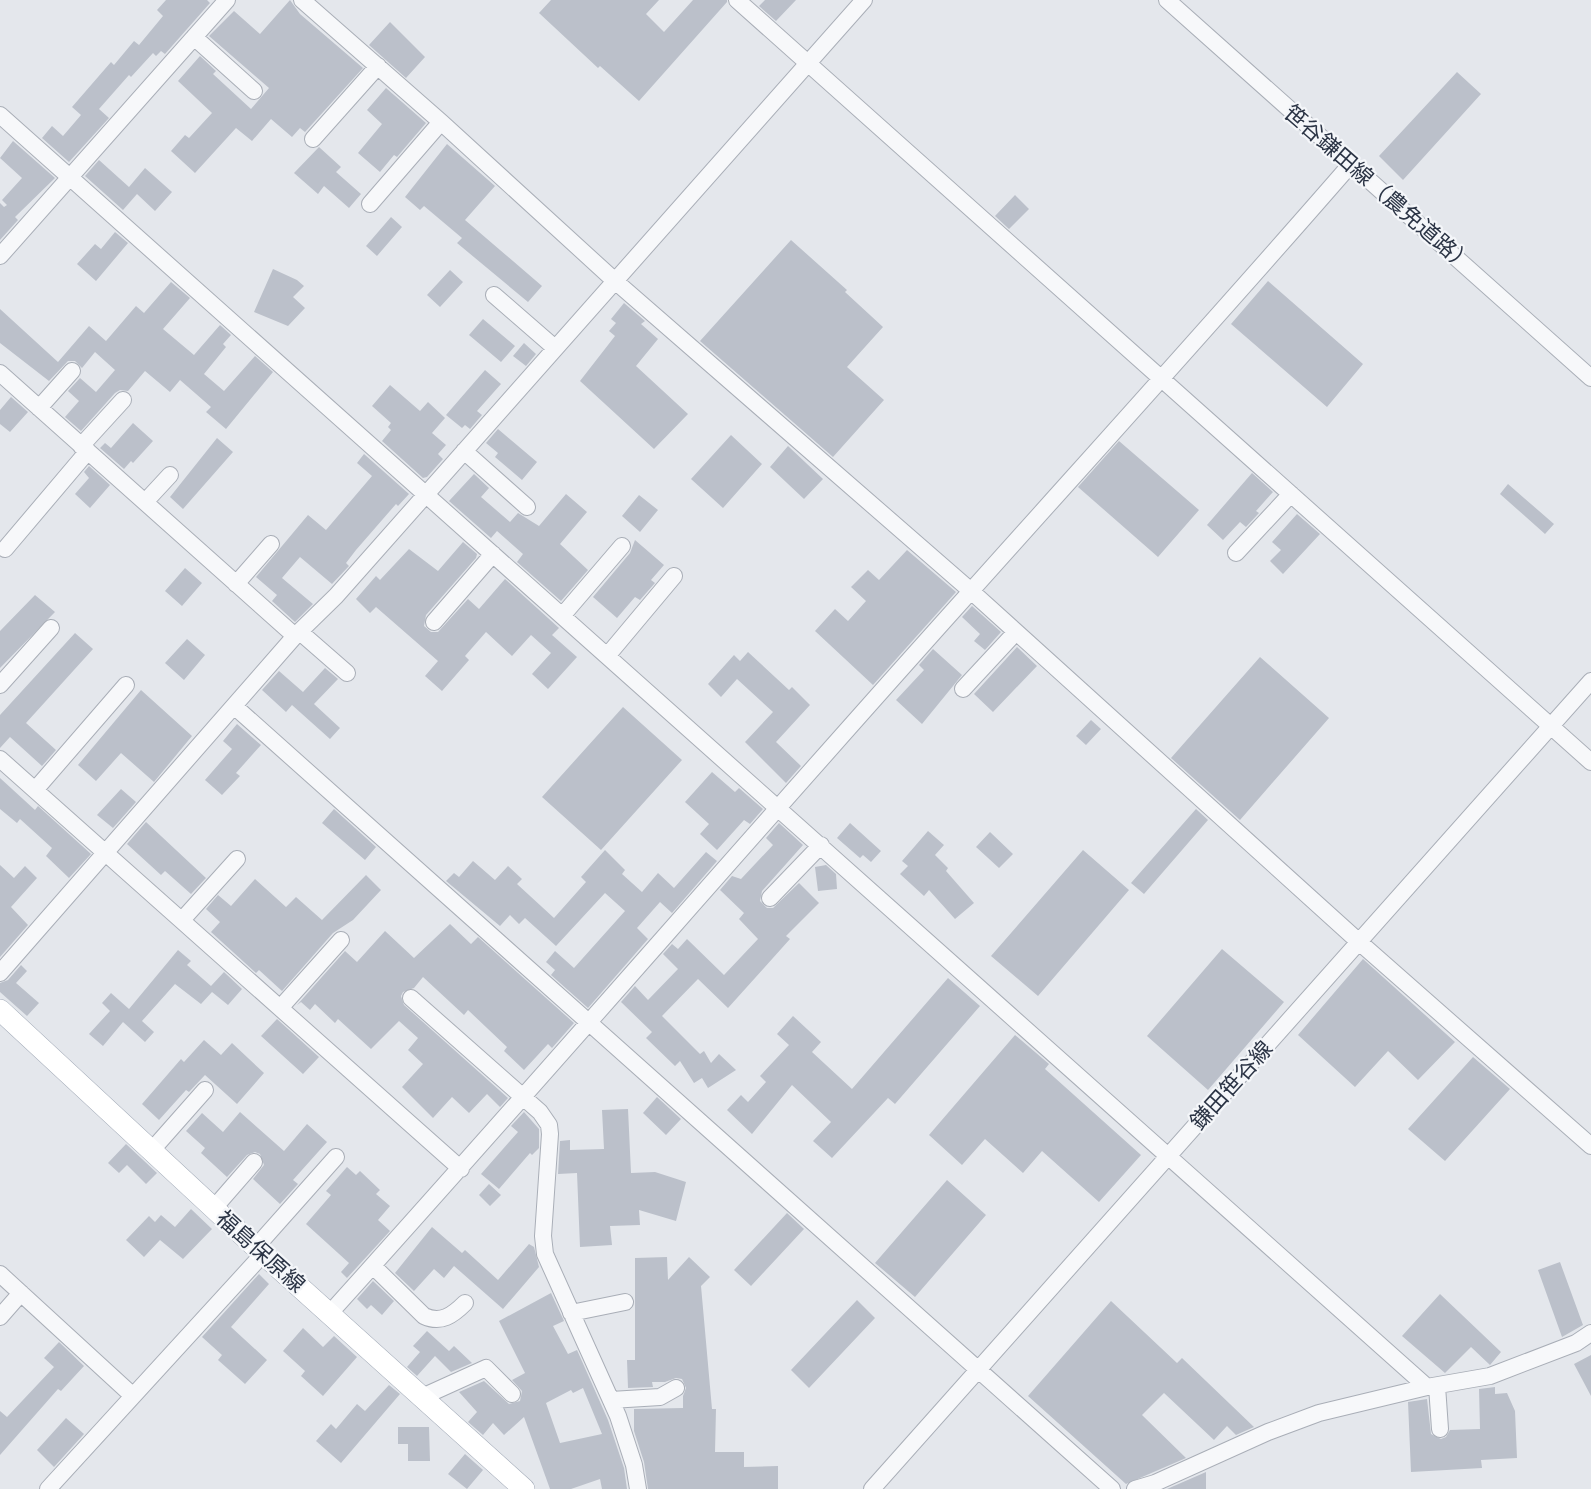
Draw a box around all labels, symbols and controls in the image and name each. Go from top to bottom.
street label: 笹谷鎌田線（農免道路） [1277,97,1481,279]
street label: 鎌田笹谷線 [1182,1033,1280,1137]
street label: 福島保原線 [209,1202,313,1300]

